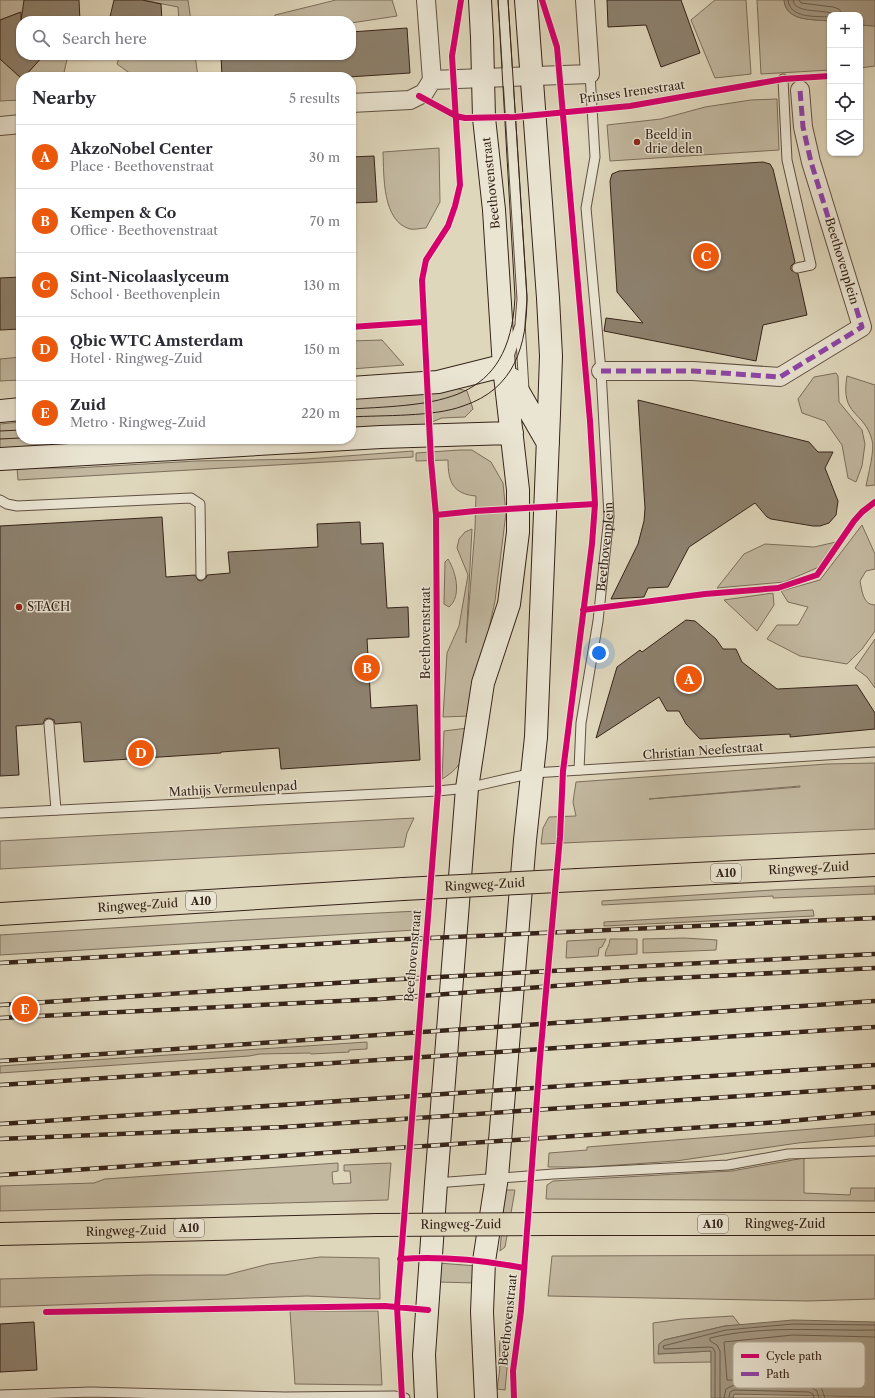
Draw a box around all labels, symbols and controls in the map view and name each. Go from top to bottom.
map controls [827,12,863,156]
button: + [827,12,863,48]
search box [16,16,356,60]
icon: search [30,27,52,49]
text: Search here [62,29,147,48]
button: − [827,48,863,84]
street label: Prinses Irenestraat [578,77,686,106]
button: locate [827,84,863,120]
text: Nearby [32,88,96,108]
text: 5 results [289,90,340,106]
button: layers [827,120,863,156]
place label: Beeld in drie delen [645,127,703,156]
street label: Beethovenstraat [478,136,503,230]
marker: Beeld in drie delen [632,137,642,147]
text: AkzoNobel Center [70,139,213,158]
text: A [40,149,50,165]
text: 30 m [309,149,340,165]
text: Place · Beethovenstraat [70,158,214,174]
text: Kempen & Co [70,203,176,222]
text: B [40,213,50,229]
text: 70 m [310,213,340,229]
street label: Beethovenplein [822,216,863,306]
text: Office · Beethovenstraat [70,222,218,238]
pin: C [693,241,719,271]
text: Sint-Nicolaaslyceum [70,267,230,286]
text: C [40,277,50,293]
text: 130 m [304,277,340,293]
text: School · Beethovenplein [70,286,220,302]
text: Qbic WTC Amsterdam [70,331,243,350]
text: D [39,341,51,357]
text: 150 m [304,341,340,357]
text: Hotel · Ringweg-Zuid [70,350,203,366]
text: Zuid [70,395,106,414]
text: E [40,405,50,421]
text: 220 m [301,405,340,421]
text: Metro · Ringweg-Zuid [70,414,206,430]
street label: Beethovenplein [593,501,616,592]
street label: Beethovenstraat [418,586,433,679]
place label: STACH [27,599,70,614]
marker: STACH [14,602,24,612]
your location [589,643,609,663]
pin: B [354,653,380,683]
pin: A [676,664,702,694]
pin: D [128,738,154,768]
street label: Christian Neefestraat [642,739,764,762]
street label: Mathijs Vermeulenpad [168,778,298,799]
street label: Ringweg-Zuid [768,858,850,877]
road number: A10 [711,864,741,882]
street label: Ringweg-Zuid [444,875,526,894]
road number: A10 [186,892,216,910]
street label: Ringweg-Zuid [97,895,179,915]
street label: Beethovenstraat [401,909,424,1003]
pin: E [12,994,38,1024]
road number: A10 [698,1215,728,1233]
street label: Ringweg-Zuid [421,1216,502,1232]
street label: Ringweg-Zuid [745,1216,826,1231]
road number: A10 [174,1219,204,1237]
street label: Ringweg-Zuid [85,1222,167,1239]
street label: Beethovenstraat [495,1273,520,1367]
legend [733,1342,865,1388]
text: Cycle path [766,1349,822,1363]
text: Path [766,1367,790,1381]

